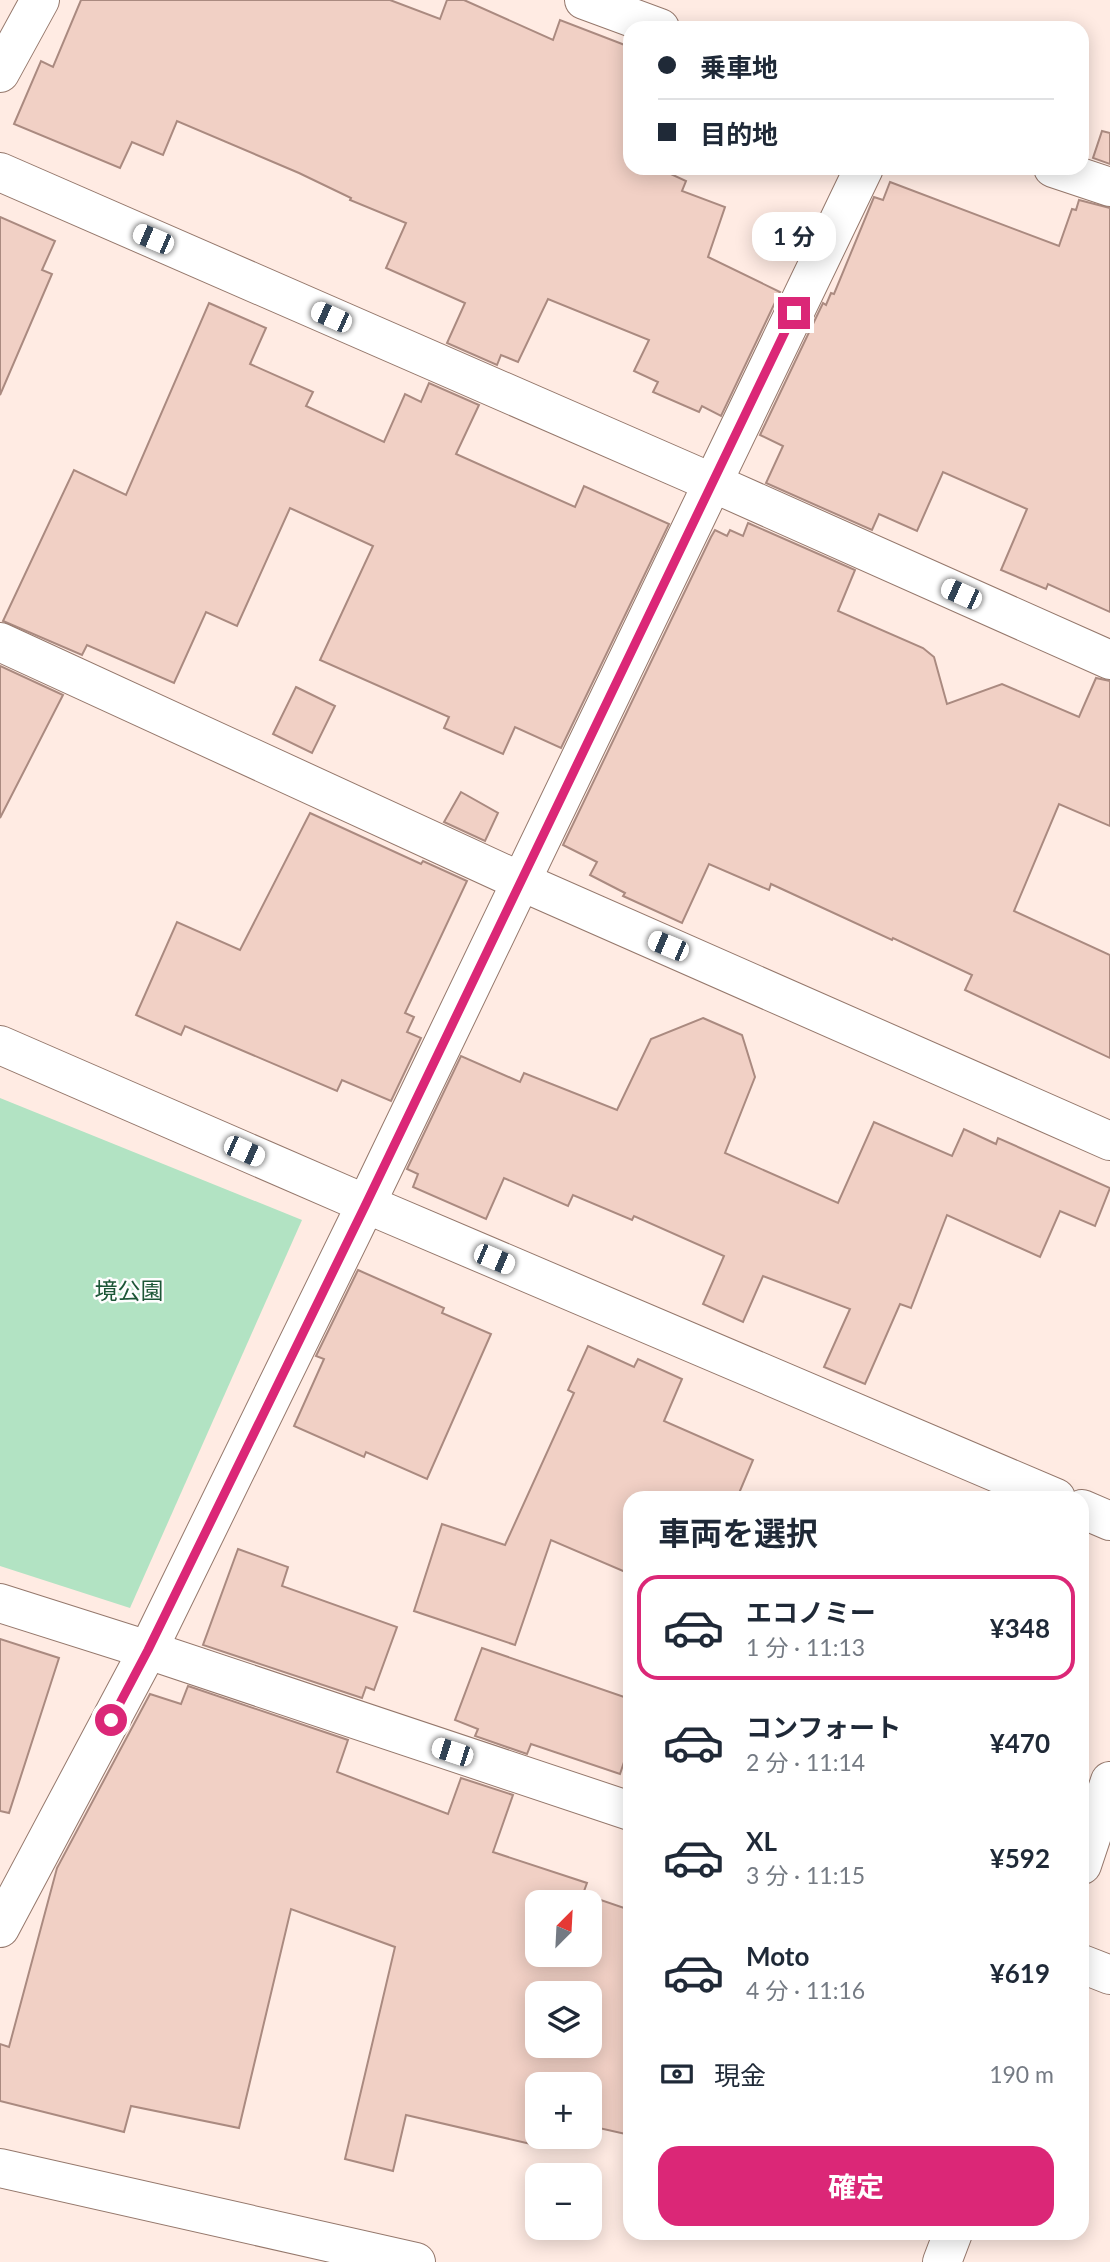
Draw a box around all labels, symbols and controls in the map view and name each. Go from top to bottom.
text: 乗車地 [700,51,778,83]
text: 目的地 [700,118,778,150]
callout: 1 分 [752,212,836,260]
car [130,221,177,257]
text: 1 分 [773,222,815,250]
route end [778,297,810,329]
car [308,299,355,335]
car [938,576,985,612]
car [645,928,692,964]
car [221,1133,268,1169]
car [471,1241,518,1277]
park label: 境公園 [95,1276,164,1304]
text: 車両を選択 [658,1513,818,1552]
icon: car [662,1596,725,1659]
text: エコノミー [746,1596,876,1628]
text: ¥348 [990,1612,1050,1644]
text: 1 分 · 11:13 [746,1633,865,1661]
route start [95,1704,127,1736]
icon: car [662,1711,725,1774]
text: コンフォート [746,1711,901,1743]
text: ¥470 [990,1727,1050,1759]
car [429,1736,476,1768]
text: 2 分 · 11:14 [746,1748,865,1776]
text: XL [746,1825,777,1857]
icon: car [662,1826,725,1889]
text: ¥592 [990,1842,1050,1874]
text: 3 分 · 11:15 [746,1861,865,1889]
north arrow [525,1890,602,1967]
map controls [525,1890,602,2240]
text: Moto [746,1940,809,1972]
icon: car [662,1941,725,2004]
text: ¥619 [990,1957,1050,1989]
text: 4 分 · 11:16 [746,1976,865,2004]
button: layers [525,1981,602,2058]
icon: cash [658,2055,696,2093]
text: 現金 [714,2059,766,2091]
text: 190 m [989,2060,1054,2088]
button: + [525,2072,602,2149]
button: 確定 [658,2146,1054,2226]
button: − [525,2163,602,2240]

